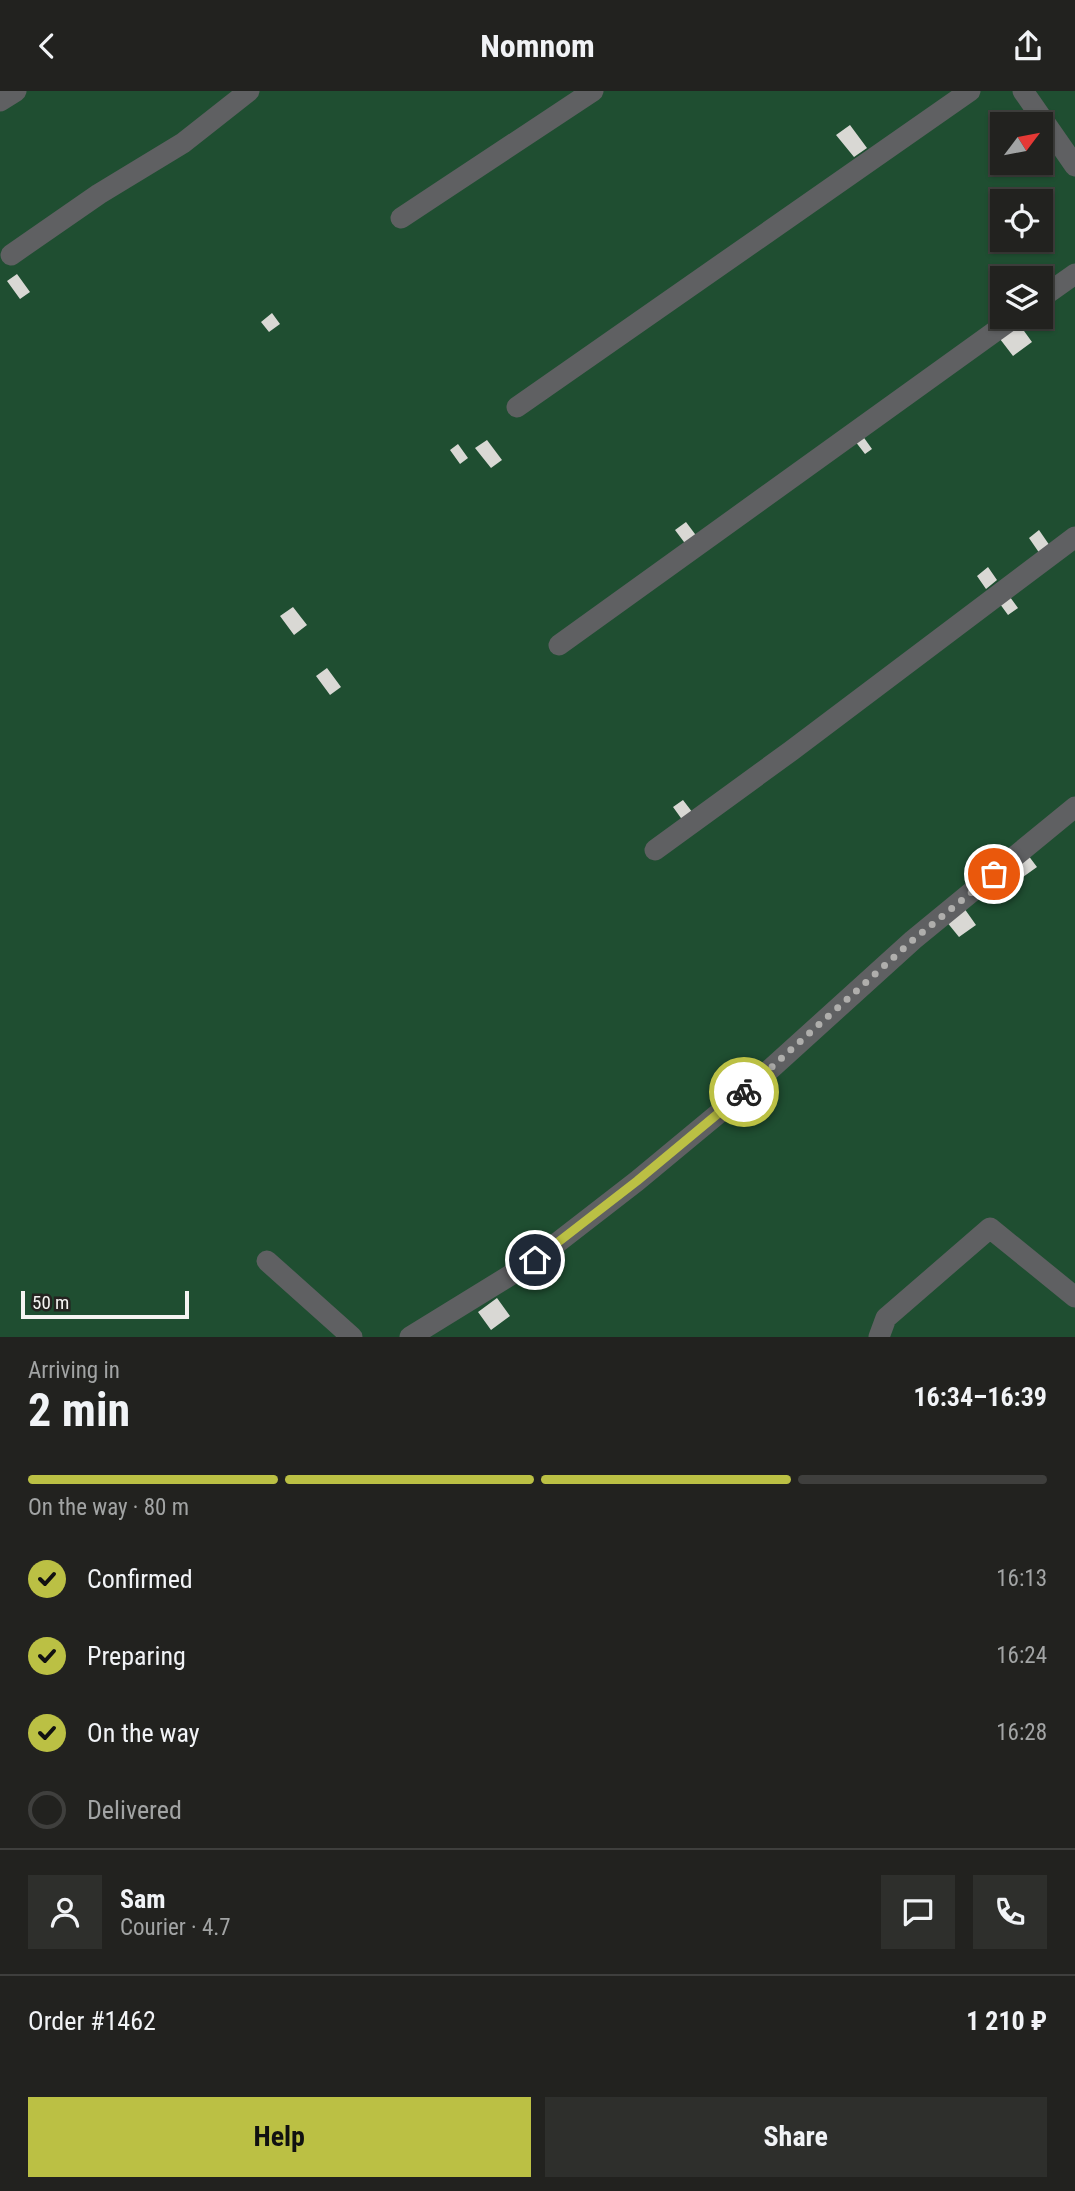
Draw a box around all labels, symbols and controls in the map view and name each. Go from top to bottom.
icon: back [28,27,66,65]
text: Nomnom [480,27,595,65]
icon: share [1009,27,1047,65]
north arrow [990,112,1054,175]
map controls [990,112,1053,329]
button: locate [990,189,1053,252]
button: layers [990,266,1053,329]
pin [964,844,1024,904]
icon: bag [975,855,1013,893]
courier [709,1057,779,1127]
icon: bike [725,1073,763,1111]
pin [505,1230,565,1290]
icon: home [516,1241,554,1279]
scale bar [21,1288,189,1320]
text: 50 m [32,1291,69,1314]
text: Arriving in [28,1357,120,1384]
text: 16:34–16:39 [913,1382,1047,1412]
text: 2 min [28,1383,130,1437]
text: On the way · 80 m [28,1494,189,1521]
icon: check [28,1560,66,1598]
text: Confirmed [87,1564,193,1594]
text: 16:13 [996,1565,1047,1592]
icon: check [28,1637,66,1675]
text: Preparing [87,1641,186,1671]
text: 16:24 [996,1642,1047,1669]
icon: check [28,1714,66,1752]
text: On the way [87,1718,200,1748]
text: 16:28 [996,1719,1047,1746]
text: Delivered [87,1795,182,1825]
button: person [28,1875,102,1949]
button: chat [881,1875,955,1949]
button: phone [973,1875,1047,1949]
text: Sam [120,1884,166,1914]
text: Courier · 4.7 [120,1914,231,1941]
text: Order #1462 [28,2006,156,2036]
text: 1 210 ₽ [966,2006,1047,2036]
button: Help [28,2097,531,2177]
button: Share [545,2097,1047,2177]

